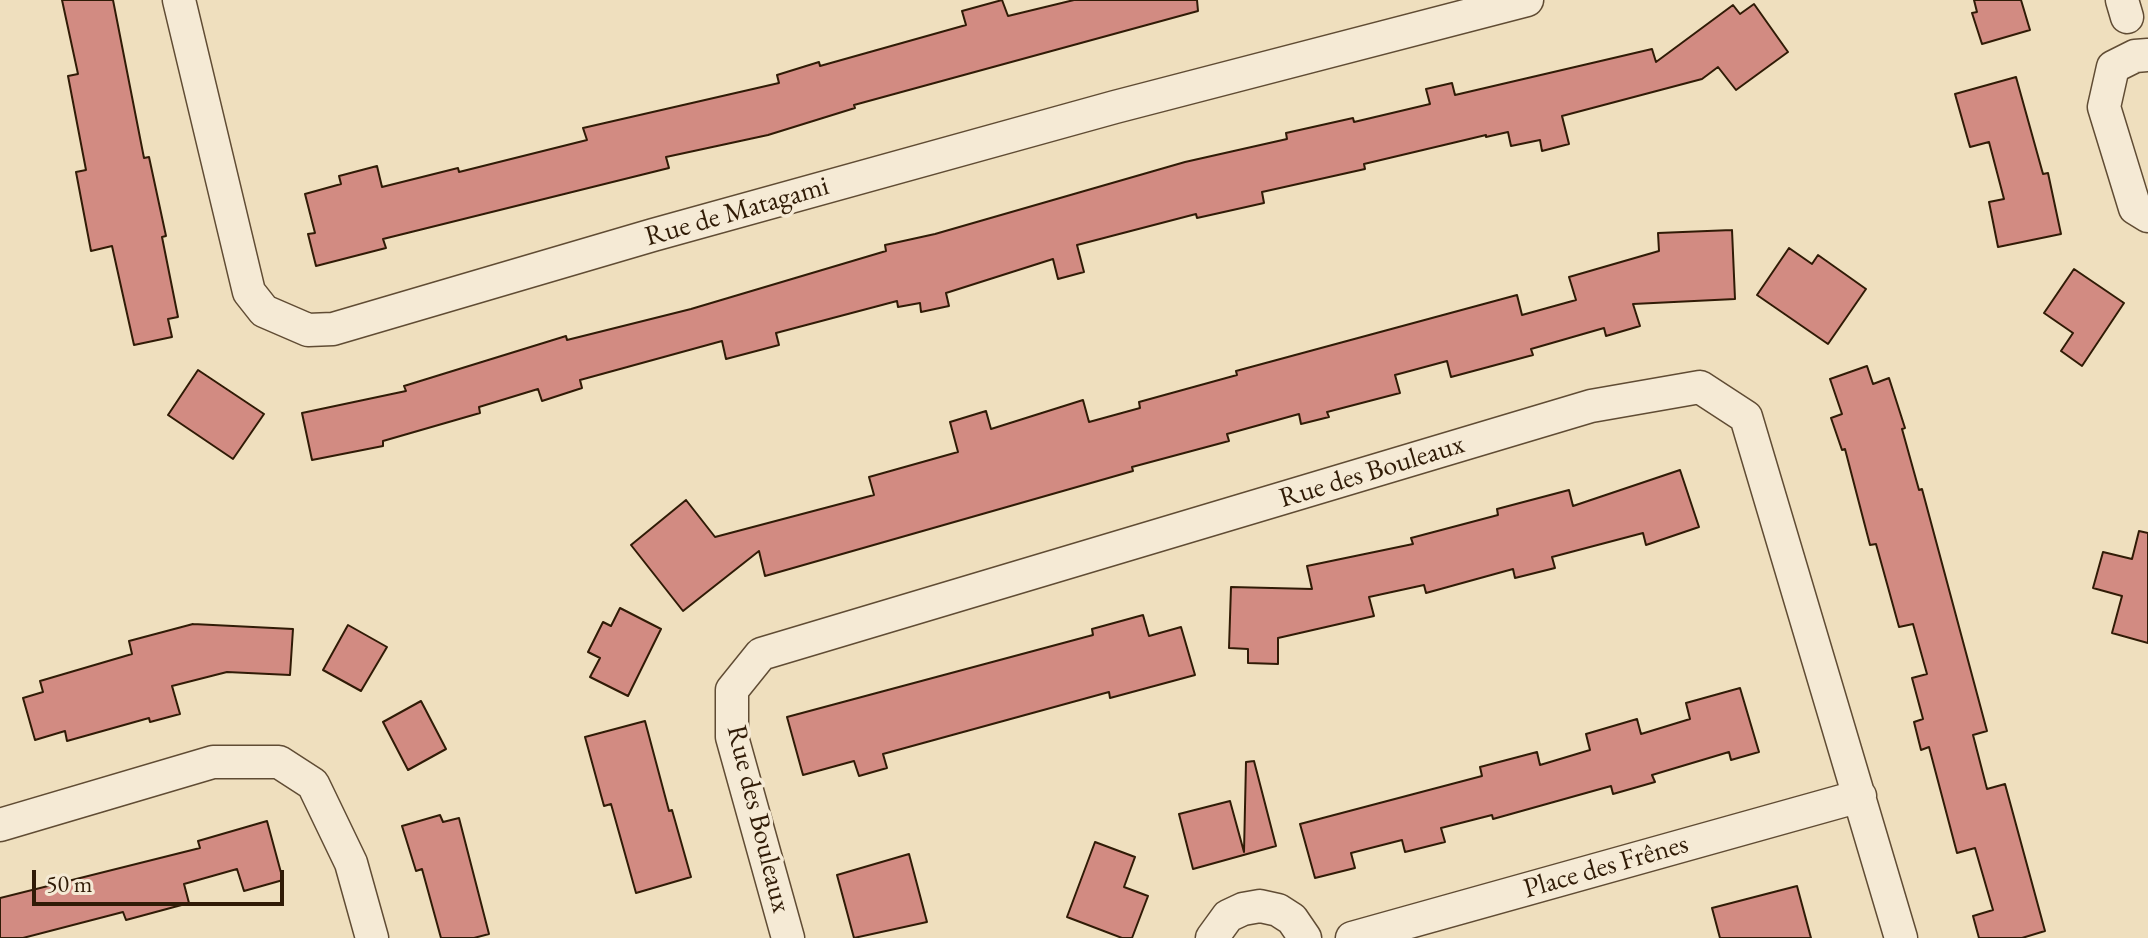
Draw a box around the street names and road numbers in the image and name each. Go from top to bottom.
street label: Rue de Matagami [641,170,833,254]
street label: Rue des Bouleaux [1275,428,1469,516]
street label: Rue des Bouleaux [719,722,797,916]
street label: Place des Frênes [1520,827,1692,907]

